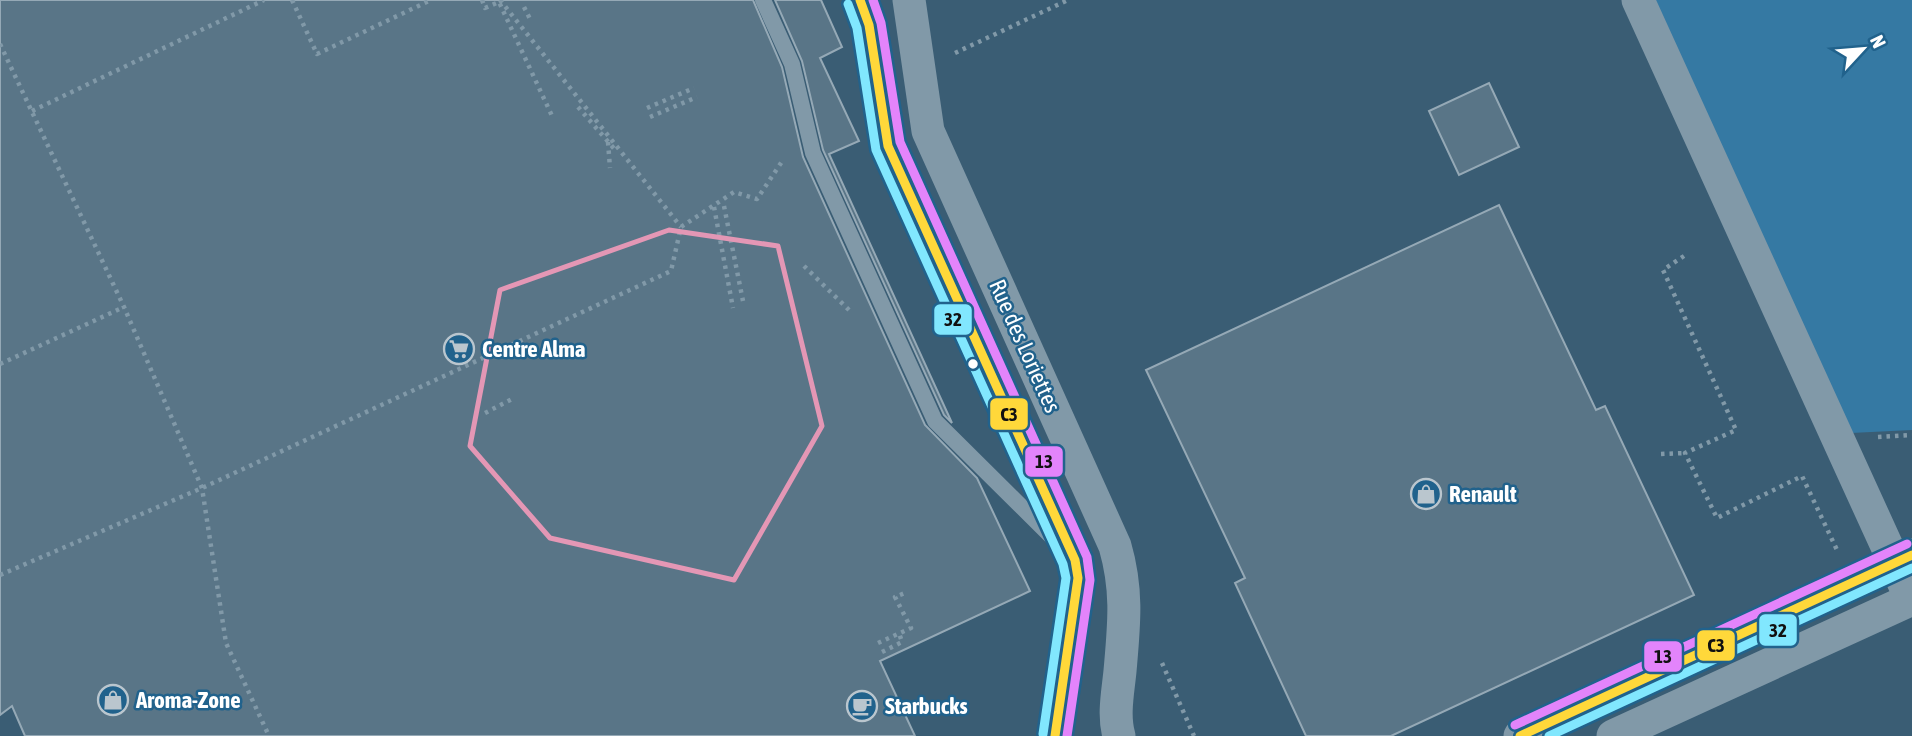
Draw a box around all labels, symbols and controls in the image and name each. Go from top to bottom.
north arrow [1828,14,1898,84]
text: N [1866,32,1891,51]
street label: Rue des Loriettes [984,276,1066,416]
line badge: 32 [933,303,973,336]
text: 32 [944,308,962,330]
supermarket icon: Centre Alma [442,332,476,366]
place label: Centre Alma [482,336,586,362]
unlabelled marker [966,357,980,371]
line badge: C3 [989,397,1029,431]
text: C3 [1000,403,1018,425]
line badge: 13 [1024,445,1064,478]
text: 13 [1035,450,1053,472]
shop icon: Renault [1409,477,1443,511]
place label: Renault [1449,481,1517,507]
line badge: 32 [1758,613,1798,647]
text: 32 [1769,619,1787,641]
line badge: C3 [1696,629,1736,662]
text: C3 [1707,634,1725,656]
line badge: 13 [1643,640,1683,673]
text: 13 [1654,645,1672,667]
shop icon: Aroma-Zone [96,683,130,717]
place label: Aroma-Zone [135,687,241,713]
cafe icon: Starbucks [845,689,879,723]
place label: Starbucks [885,693,968,719]

